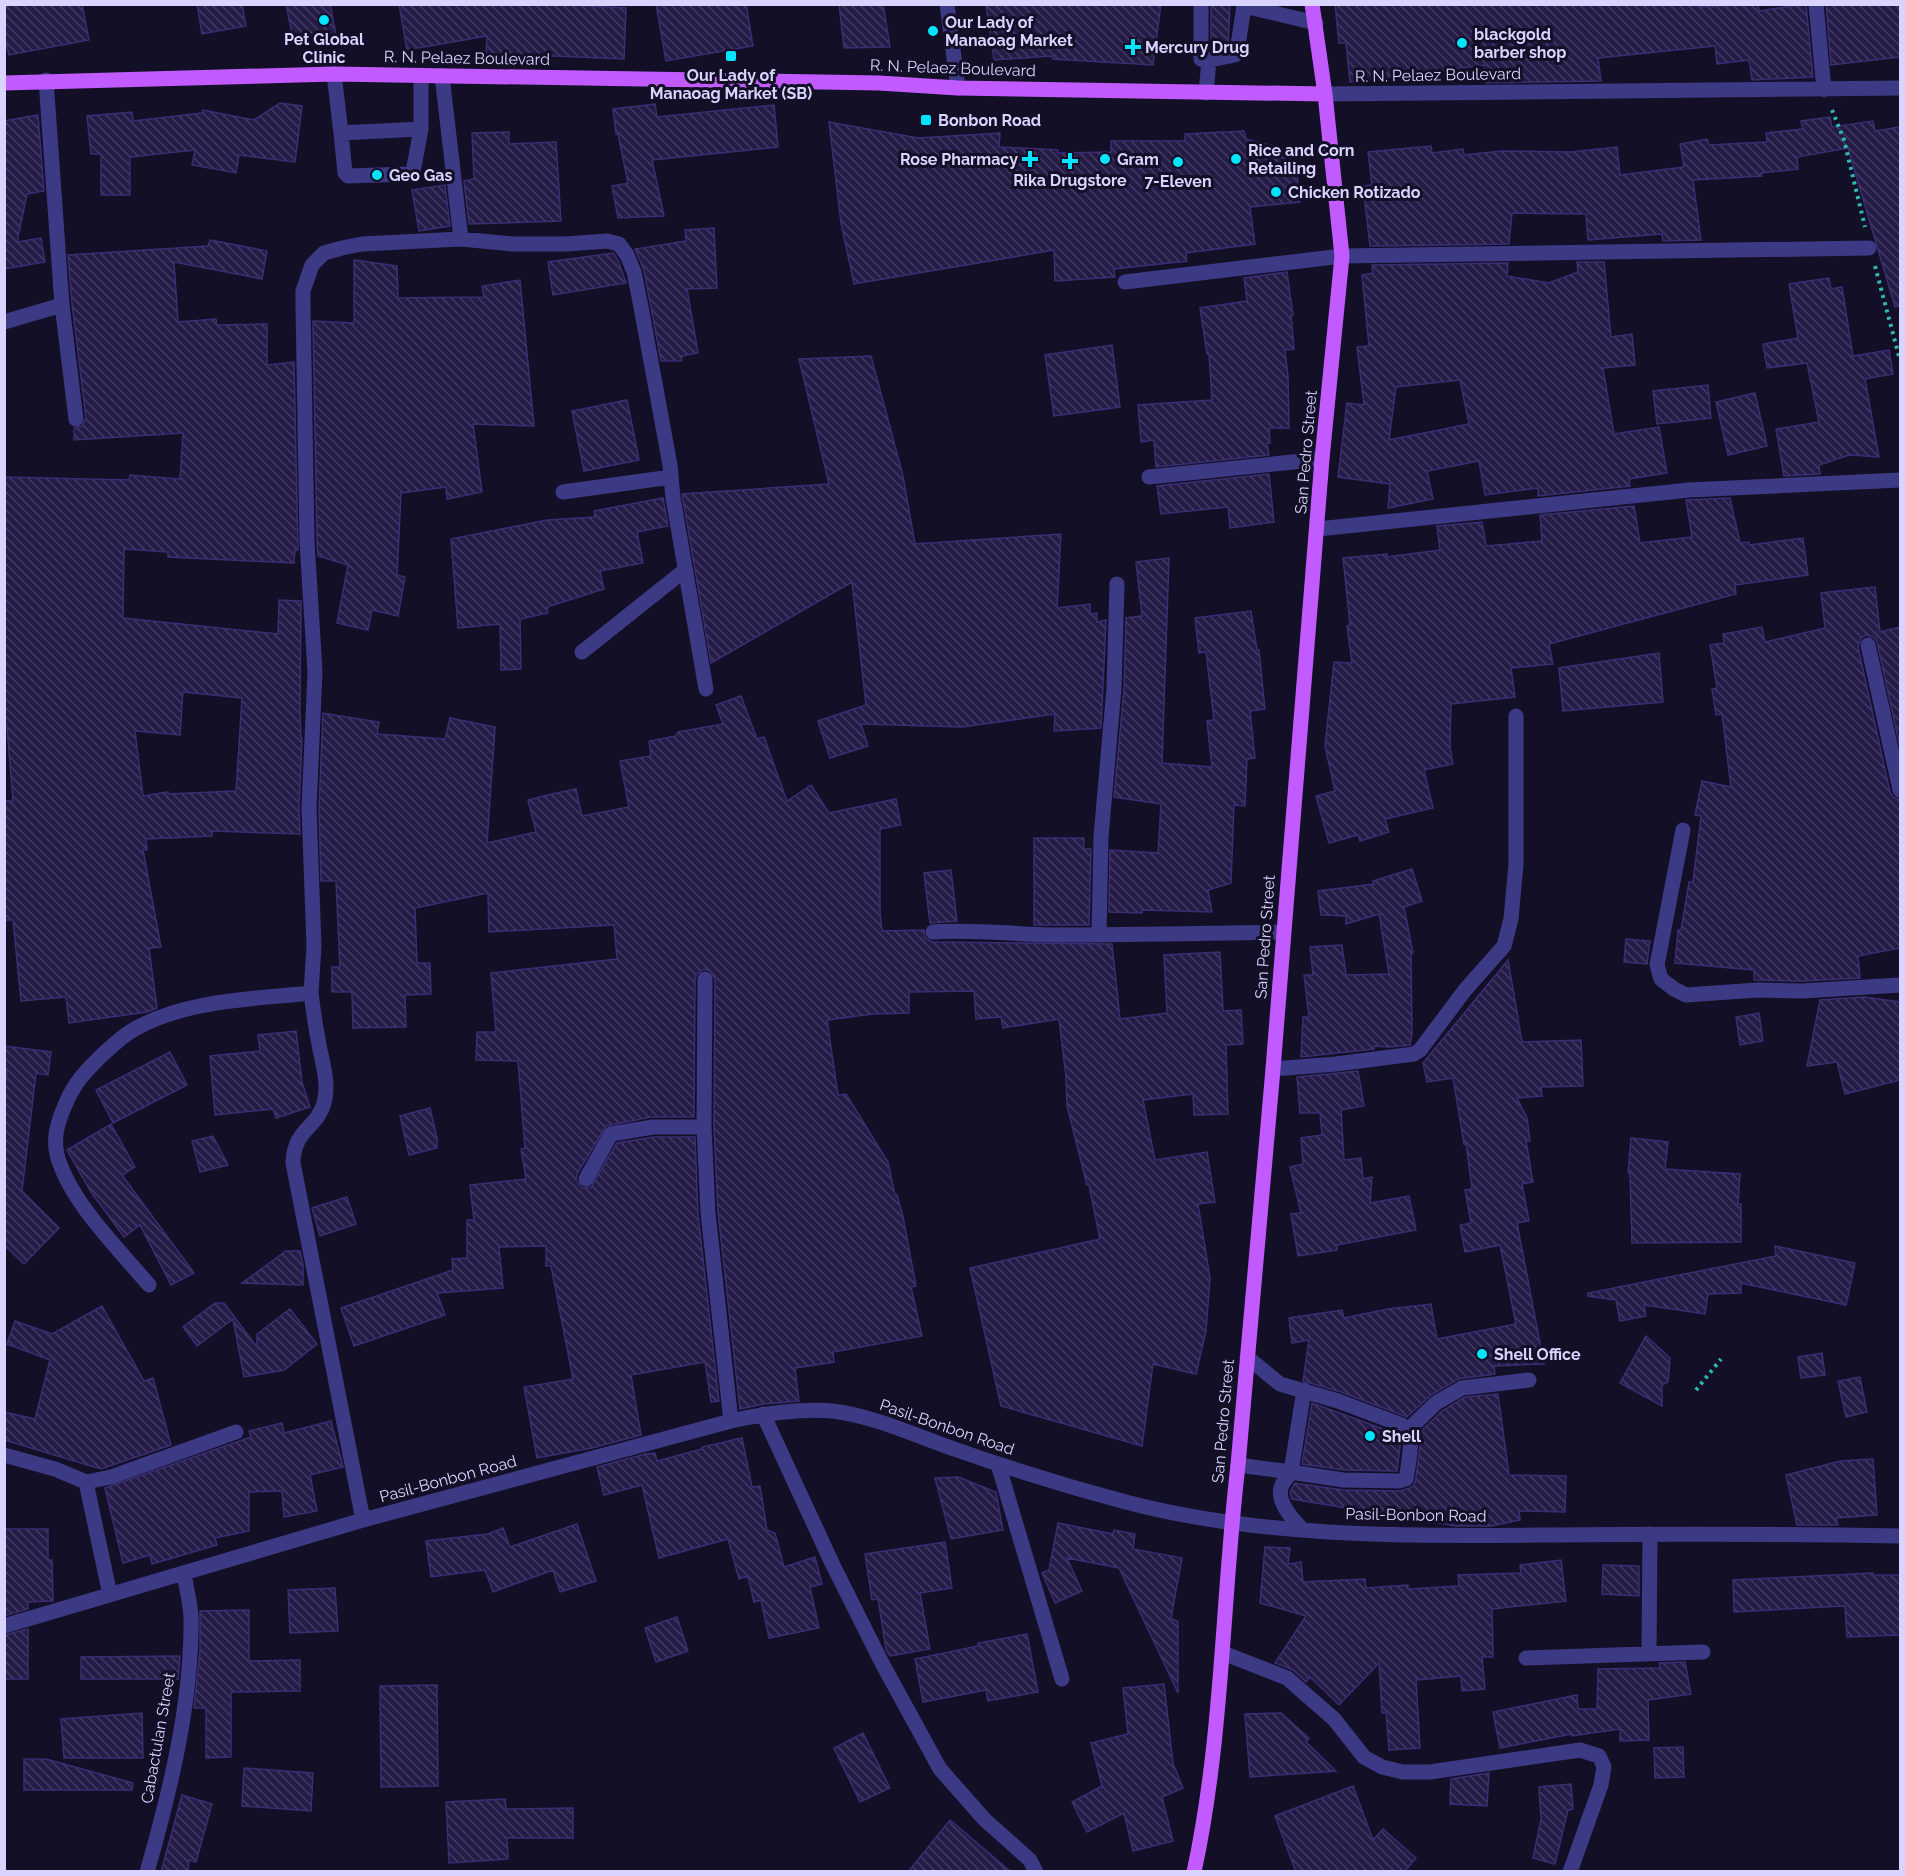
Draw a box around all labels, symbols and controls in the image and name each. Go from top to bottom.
marker: Pet Global Clinic [317,13,331,27]
place label: Our Lady of Manaoag Market [945,13,1073,50]
marker: Our Lady of Manaoag Market [926,24,940,38]
place label: blackgold barber shop [1474,25,1566,62]
place label: Pet Global Clinic [284,30,365,67]
marker: blackgold barber shop [1455,36,1469,50]
place label: Mercury Drug [1145,38,1249,57]
marker: Mercury Drug [1126,40,1140,54]
street label: R. N. Pelaez Boulevard [384,47,550,69]
marker: Our Lady of Manaoag Market (SB) [724,49,738,63]
street label: R. N. Pelaez Boulevard [870,56,1036,80]
street label: R. N. Pelaez Boulevard [1355,64,1521,86]
place label: Our Lady of Manaoag Market (SB) [650,66,812,103]
place label: Bonbon Road [938,111,1041,130]
marker: Bonbon Road [919,113,933,127]
place label: Rice and Corn Retailing [1248,141,1355,178]
place label: Rose Pharmacy [900,150,1018,169]
place label: Gram [1117,150,1159,169]
marker: Rose Pharmacy [1023,152,1037,166]
marker: Gram [1098,152,1112,166]
marker: Rice and Corn Retailing [1229,152,1243,166]
marker: Rika Drugstore [1063,154,1077,168]
marker: 7-Eleven [1171,155,1185,169]
place label: Geo Gas [389,166,453,185]
marker: Geo Gas [370,168,384,182]
place label: Rika Drugstore [1013,171,1127,190]
place label: 7-Eleven [1144,172,1212,191]
place label: Chicken Rotizado [1288,183,1421,202]
marker: Chicken Rotizado [1269,185,1283,199]
street label: San Pedro Street [1291,389,1321,515]
street label: San Pedro Street [1251,874,1279,1000]
place label: Shell Office [1494,1345,1581,1364]
marker: Shell Office [1475,1347,1489,1361]
street label: San Pedro Street [1208,1358,1238,1484]
street label: Pasil-Bonbon Road [877,1395,1017,1459]
place label: Shell [1382,1427,1422,1446]
marker: Shell [1363,1429,1377,1443]
street label: Pasil-Bonbon Road [377,1452,519,1506]
street label: Pasil-Bonbon Road [1345,1504,1487,1526]
street label: Cabactulan Street [137,1670,179,1805]

